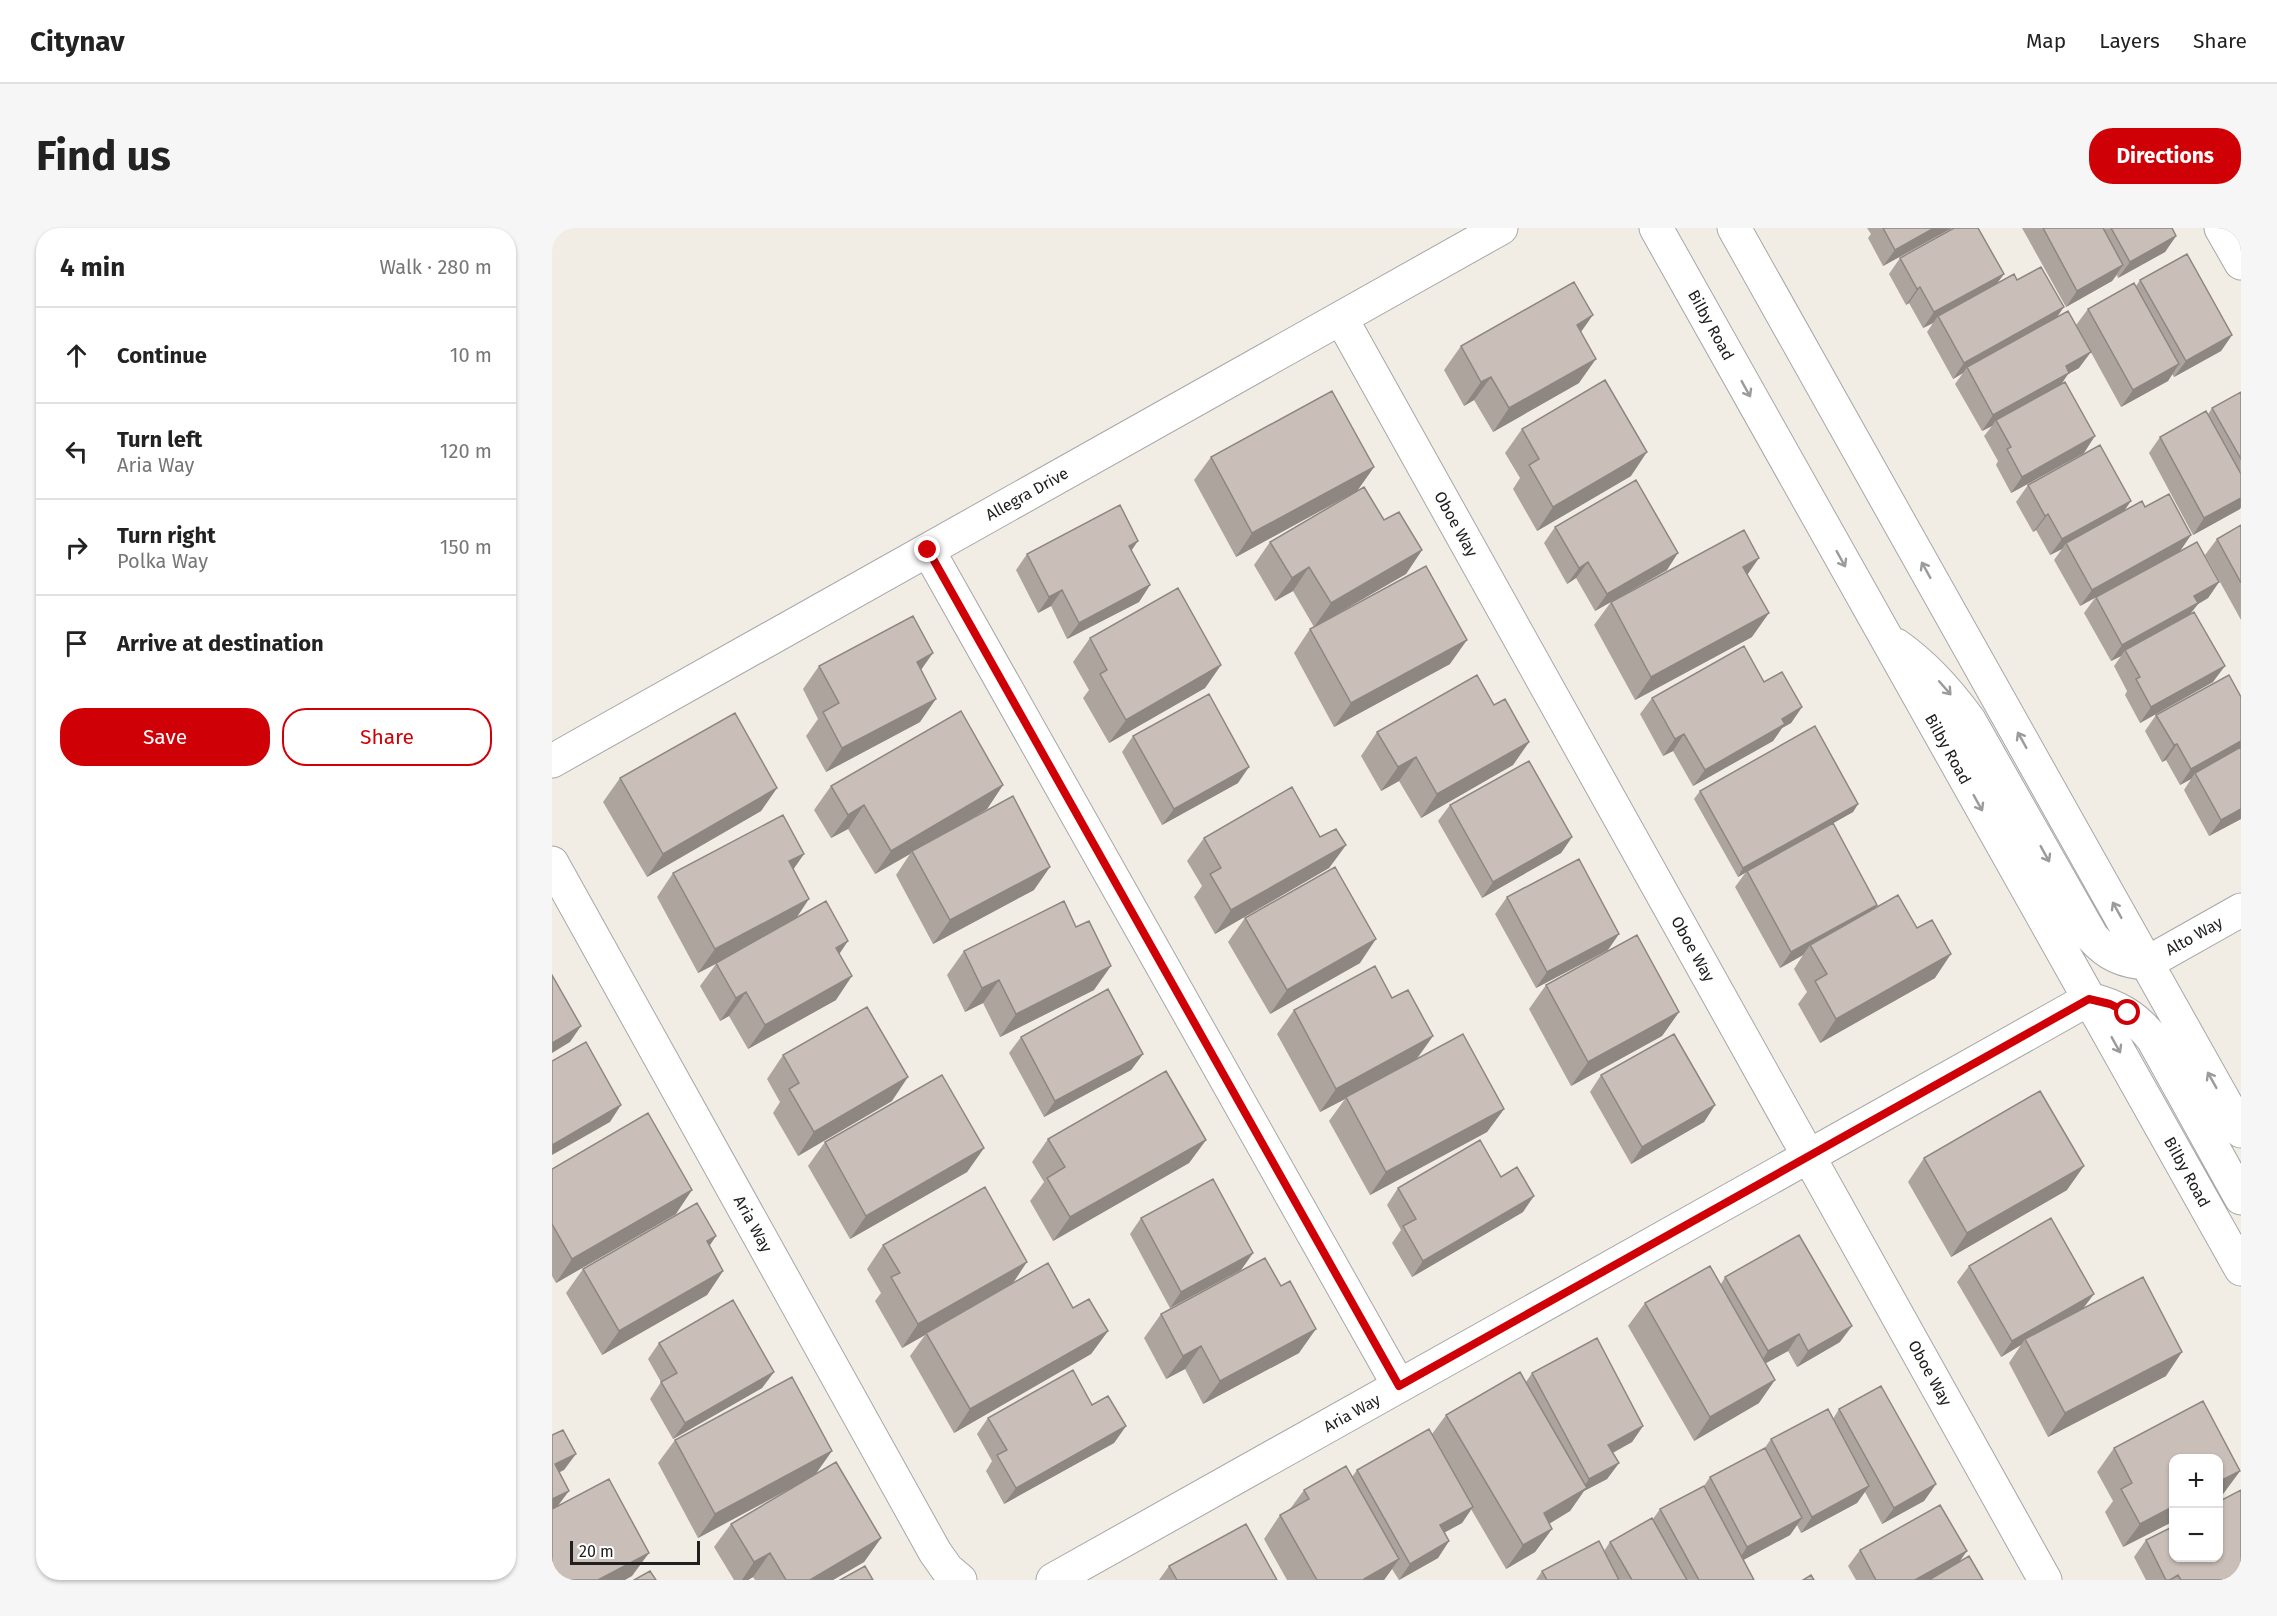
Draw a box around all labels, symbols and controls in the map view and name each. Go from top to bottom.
text: Citynav [30,25,125,58]
text: Map [2026,28,2066,54]
text: Layers [2099,28,2160,54]
text: Share [2193,28,2247,54]
button: Directions [2089,128,2241,184]
text: Find us [36,131,171,181]
text: 4 min [60,252,125,283]
text: Walk · 280 m [379,255,492,279]
street label: Bilby Road [1684,287,1738,363]
icon: ahead [60,339,93,372]
text: Continue [117,342,207,369]
text: 10 m [450,343,492,367]
one-way arrow [1741,380,1753,397]
text: Turn left [117,426,202,453]
icon: left [60,435,93,468]
text: 120 m [440,439,492,463]
text: Aria Way [117,453,194,477]
street label: Allegra Drive [982,463,1072,525]
street label: Oboe Way [1430,488,1482,560]
text: Turn right [117,522,216,549]
icon: right [60,531,93,564]
text: 150 m [440,535,492,559]
route end [914,536,940,562]
text: Polka Way [117,549,208,573]
one-way arrow [1836,551,1848,568]
one-way arrow [1920,562,1932,579]
icon: arrive [60,627,93,660]
text: Arrive at destination [117,630,324,657]
one-way arrow [1938,680,1951,696]
button: Save [60,708,270,766]
button: Share [282,708,492,766]
street label: Bilby Road [1921,711,1975,787]
one-way arrow [2016,732,2028,749]
one-way arrow [1973,793,1984,811]
one-way arrow [2040,845,2052,862]
one-way arrow [2111,902,2123,919]
street label: Oboe Way [1667,913,1719,985]
street label: Alto Way [2162,913,2226,959]
route start [2114,999,2140,1025]
one-way arrow [2110,1037,2122,1054]
one-way arrow [2206,1072,2218,1089]
street label: Bilby Road [2160,1134,2214,1210]
street label: Aria Way [730,1192,776,1256]
street label: Oboe Way [1904,1337,1956,1409]
street label: Aria Way [1320,1390,1384,1436]
map controls [2169,1454,2223,1562]
button: + [2169,1454,2223,1508]
button: − [2169,1508,2223,1562]
scale bar [570,1538,700,1566]
text: 20 m [579,1542,614,1561]

